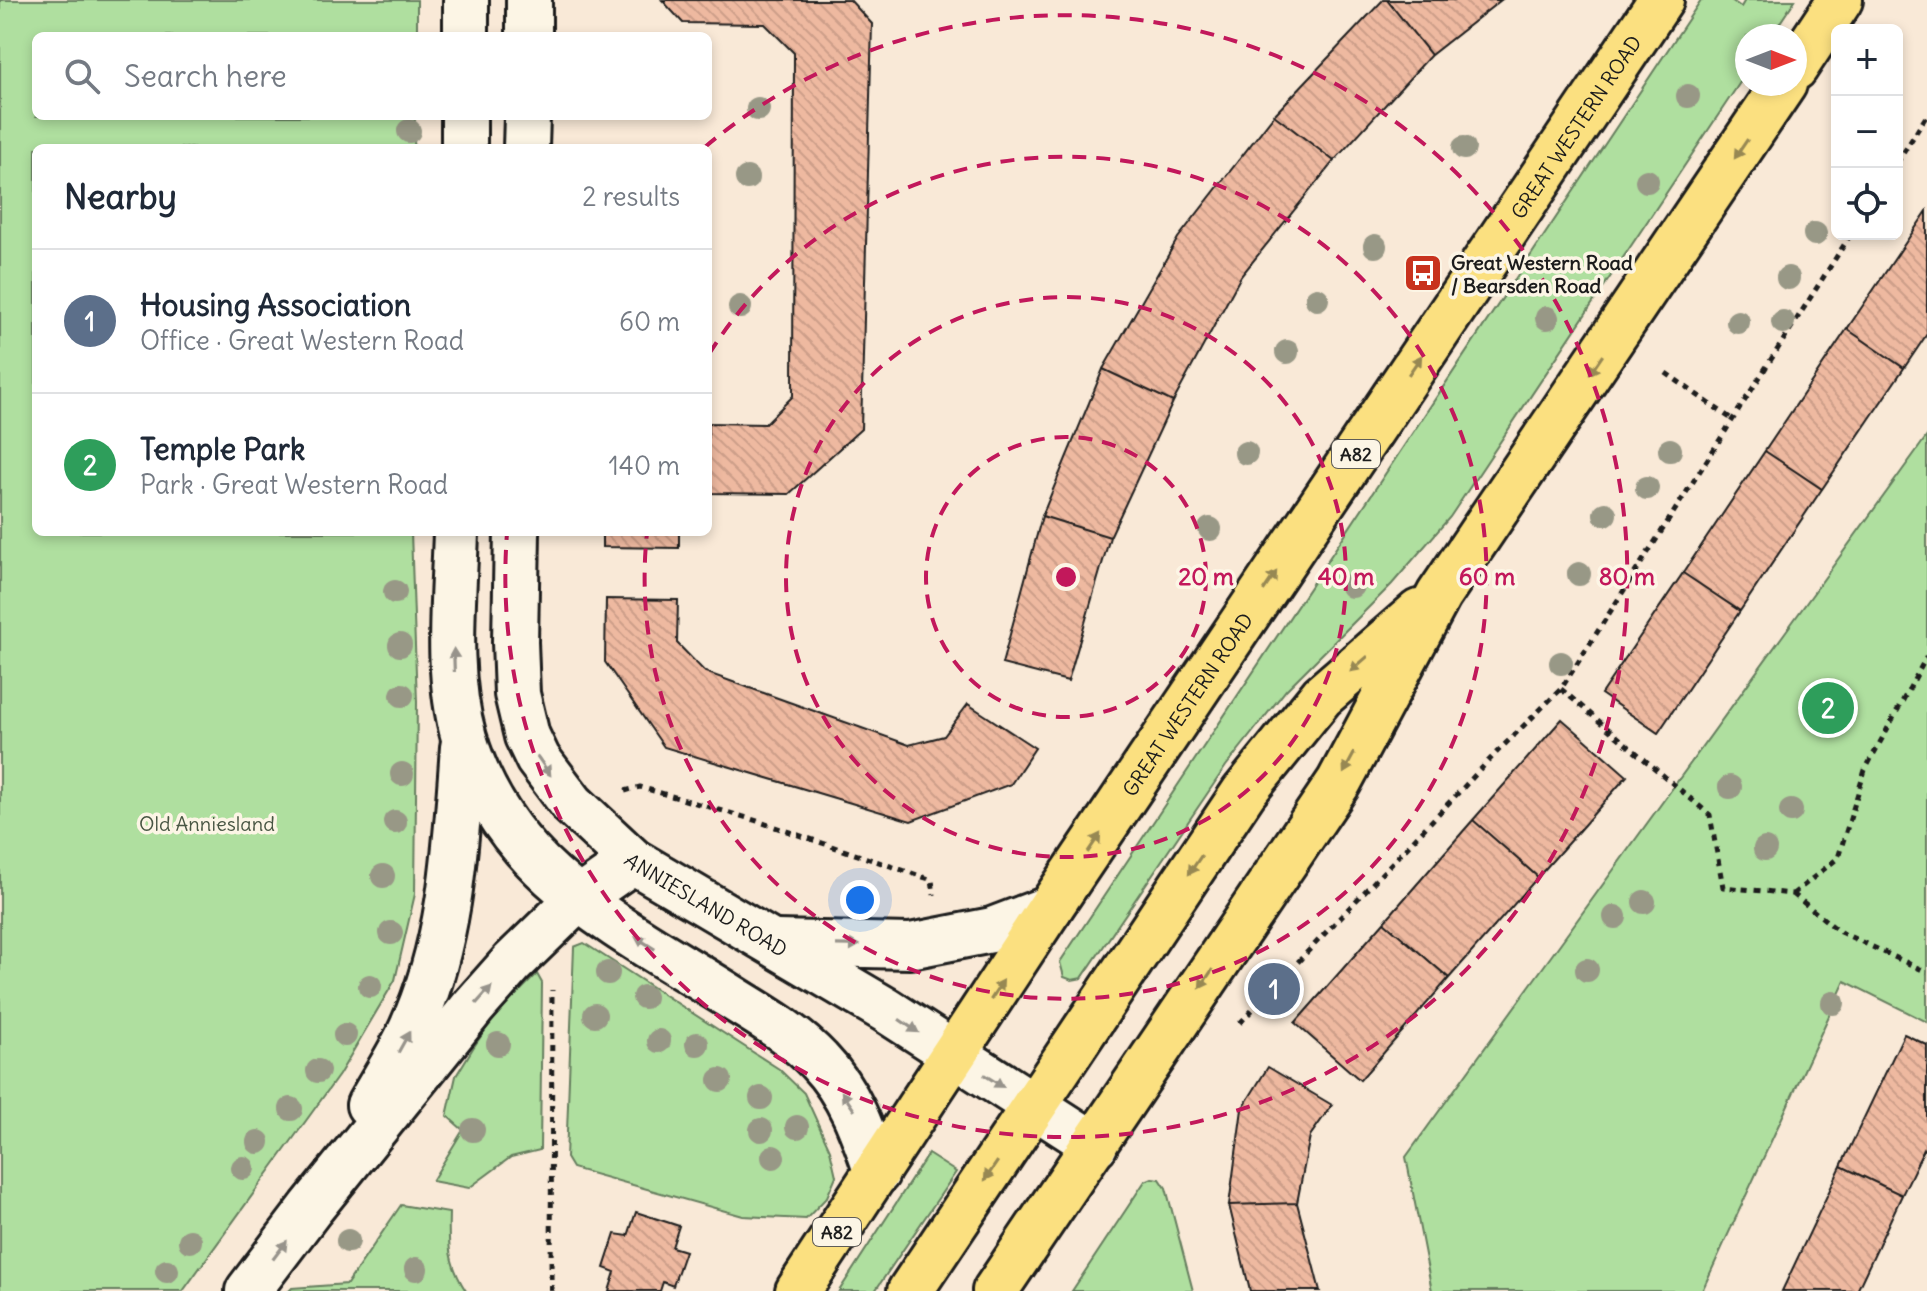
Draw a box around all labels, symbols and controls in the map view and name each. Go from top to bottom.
north arrow [1735,24,1807,96]
map controls [1831,24,1903,240]
button: + [1831,24,1903,96]
street label: GREAT WESTERN ROAD [1505,30,1646,223]
search box [32,32,712,120]
icon: search [60,54,104,98]
text: Search here [124,57,287,95]
button: − [1831,96,1903,168]
one-way arrow [1734,138,1749,160]
button: locate [1831,168,1903,240]
text: Nearby [64,175,177,218]
text: 2 results [582,180,680,213]
place label: Great Western Road / Bearsden Road [1451,250,1633,298]
bus stop icon: Great Western Road / Bearsden Road [1402,252,1444,294]
text: Housing Association [140,286,411,324]
text: 1 [85,305,95,338]
text: 60 m [619,305,680,338]
text: Office · Great Western Road [140,324,464,357]
one-way arrow [1408,354,1422,376]
one-way arrow [1589,355,1604,376]
text: Temple Park [140,430,305,468]
road number: A82 [1332,440,1380,468]
text: 2 [83,449,97,482]
text: 140 m [609,449,680,482]
text: Park · Great Western Road [140,468,448,501]
text: 20 m [1178,561,1234,591]
text: 40 m [1318,561,1374,591]
text: 60 m [1459,561,1515,591]
text: 80 m [1599,561,1655,591]
centre of rings [1052,563,1080,591]
one-way arrow [1262,570,1277,591]
street label: GREAT WESTERN ROAD [1116,608,1258,801]
one-way arrow [448,647,461,672]
one-way arrow [1349,655,1368,673]
pin: 2 [1802,678,1854,738]
one-way arrow [1343,751,1356,774]
one-way arrow [536,756,551,777]
park label: Old Anniesland [139,811,275,836]
one-way arrow [1086,832,1101,853]
street label: ANNIESLAND ROAD [620,847,792,962]
one-way arrow [1189,854,1203,876]
your location [840,880,880,920]
one-way arrow [634,937,656,951]
one-way arrow [836,938,861,951]
pin: 1 [1248,959,1300,1019]
one-way arrow [1199,969,1214,990]
one-way arrow [990,980,1005,1001]
one-way arrow [474,986,492,1005]
one-way arrow [899,1018,920,1033]
one-way arrow [397,1031,411,1054]
one-way arrow [983,1073,1005,1087]
one-way arrow [842,1090,856,1112]
one-way arrow [983,1160,998,1181]
road number: A82 [813,1218,861,1246]
one-way arrow [271,1239,287,1260]

